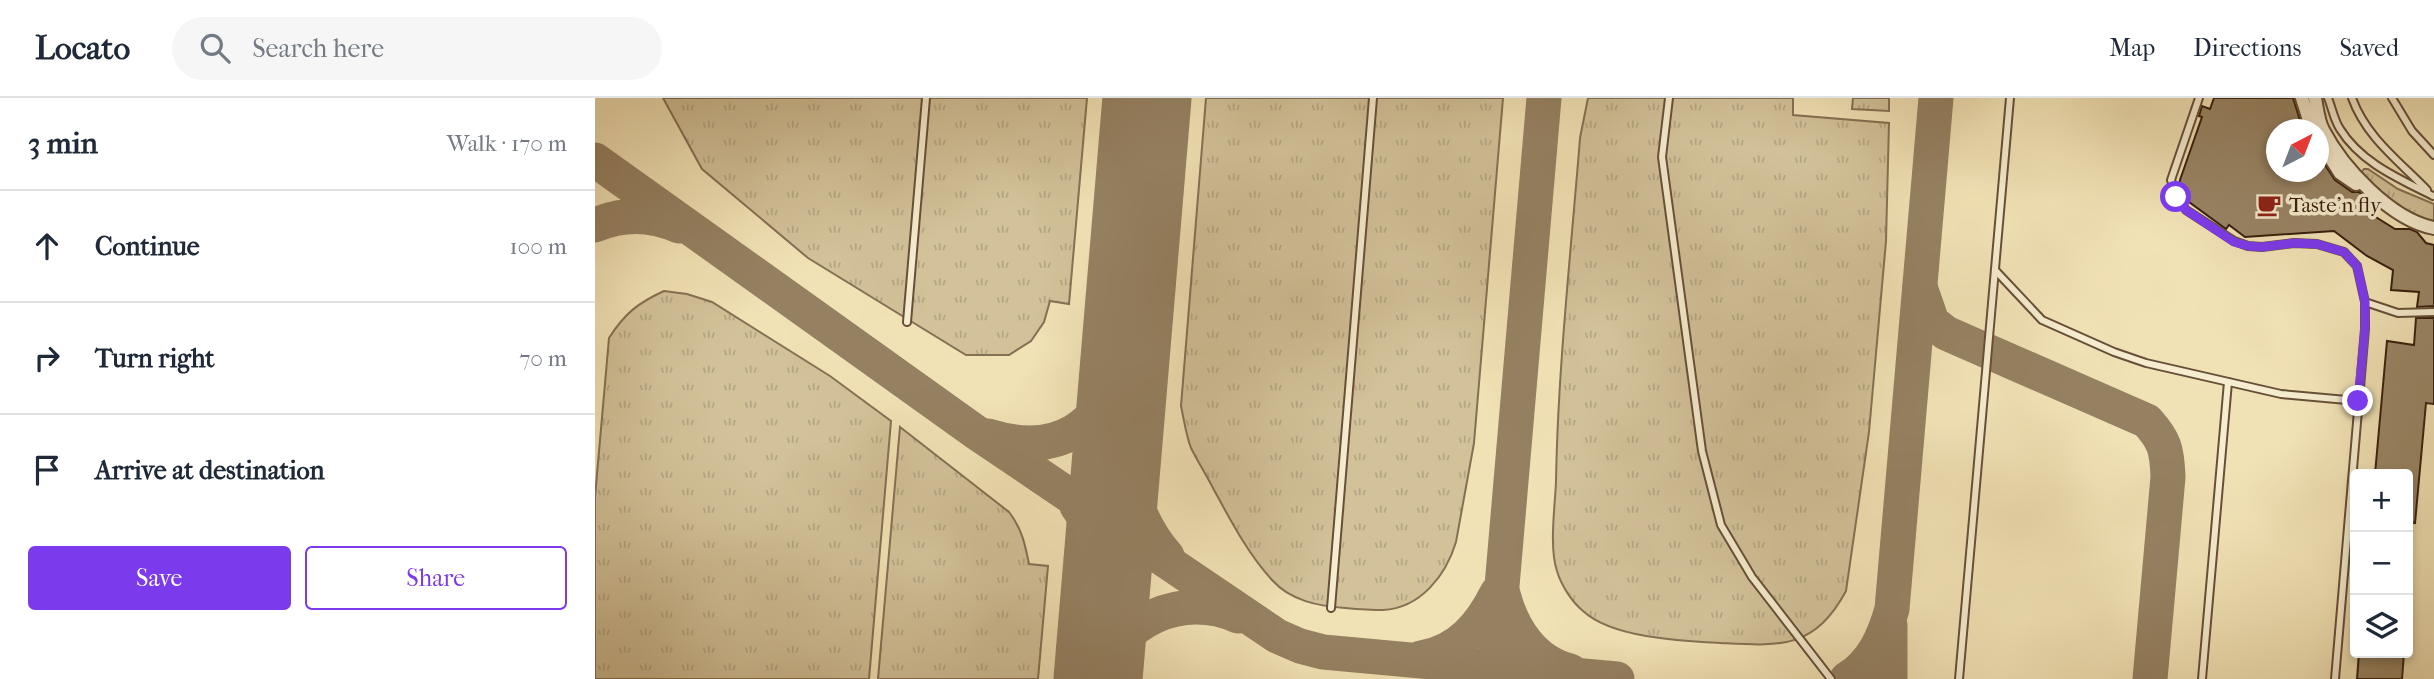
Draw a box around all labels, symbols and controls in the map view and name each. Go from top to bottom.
search box [172,17,662,80]
text: Locato [35,29,130,68]
icon: search [196,29,234,67]
text: Search here [252,33,384,64]
text: Map [2109,34,2155,62]
text: Directions [2193,34,2301,62]
text: Saved [2339,34,2399,62]
north arrow [2266,119,2329,182]
text: 3 min [28,126,98,161]
text: Walk · 170 m [447,130,567,157]
route start [2160,181,2191,212]
cafe icon: Taste'n fly [2255,191,2283,219]
place label: Taste'n fly [2289,193,2382,217]
icon: ahead [28,227,66,265]
text: Continue [95,231,200,262]
text: 100 m [509,233,567,260]
icon: right [28,339,66,377]
text: Turn right [95,343,215,374]
text: 70 m [519,345,567,372]
route end [2342,385,2373,416]
icon: arrive [28,451,66,489]
text: Arrive at destination [95,455,325,486]
map controls [2350,469,2413,658]
button: + [2350,469,2413,532]
button: − [2350,532,2413,595]
button: Save [28,546,291,610]
button: Share [305,546,567,610]
button: layers [2350,595,2413,658]

